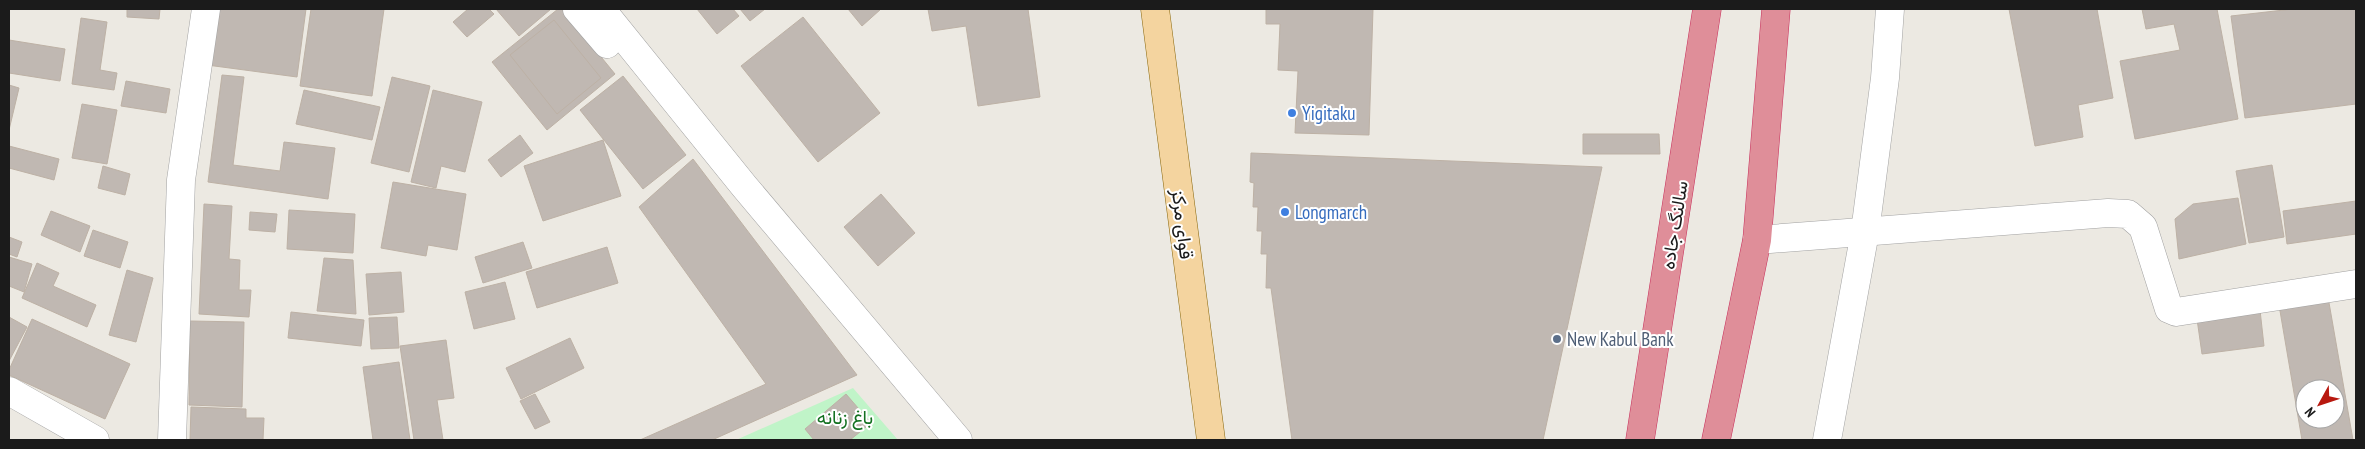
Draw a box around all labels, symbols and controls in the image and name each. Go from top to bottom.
place label: Yigitaku [1302,101,1356,125]
marker: Yigitaku [1286,107,1298,119]
street label: سالنگ جاده [1655,179,1693,271]
street label: قوای مرکز [1167,187,1199,260]
place label: Longmarch [1295,200,1367,224]
marker: Longmarch [1279,206,1291,218]
place label: New Kabul Bank [1567,327,1674,351]
marker: New Kabul Bank [1551,333,1563,345]
north arrow [2295,379,2345,429]
text: N [2301,404,2319,421]
park label: باغ زنانه [817,405,873,430]

